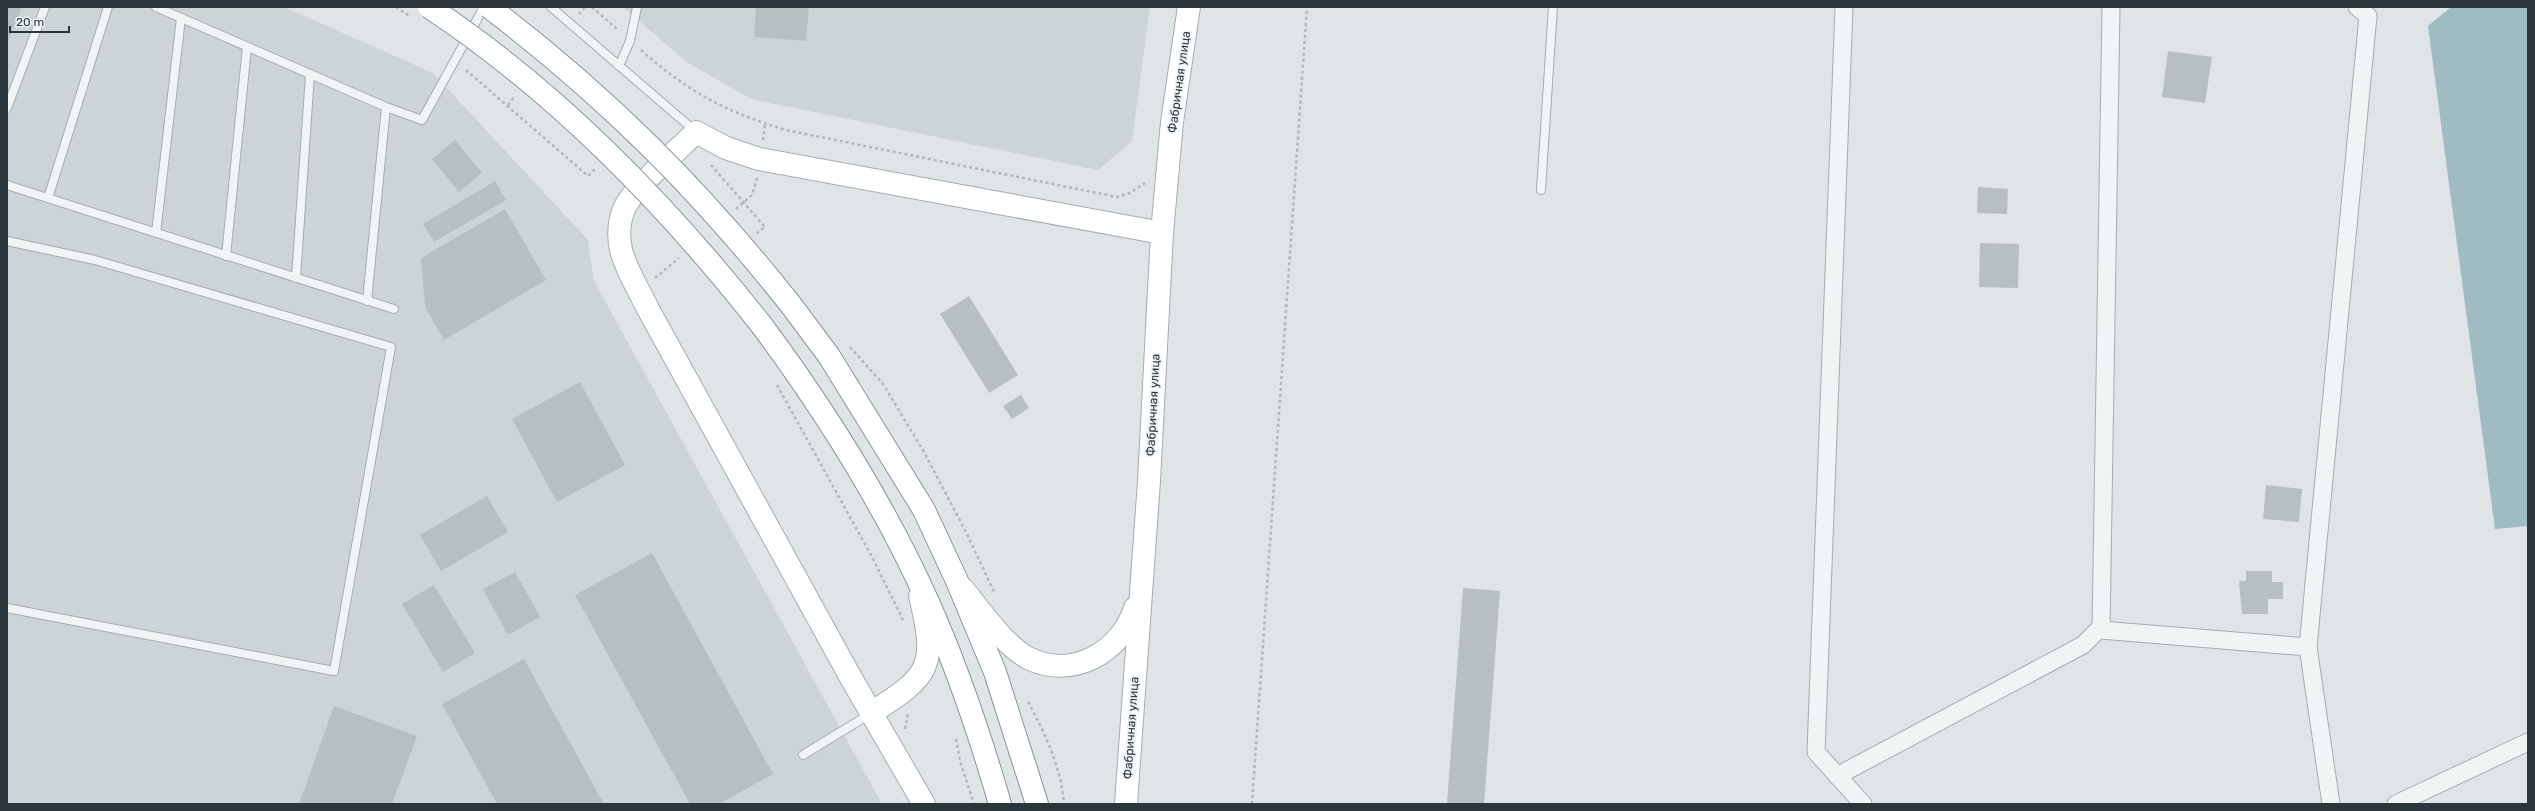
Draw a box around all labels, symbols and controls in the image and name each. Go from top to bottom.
scale bar [10,8,69,34]
text: 20 m [16,15,44,29]
street label: Фабричная улица [1165,30,1193,134]
street label: Фабричная улица [1143,353,1163,457]
street label: Фабричная улица [1120,676,1142,780]

